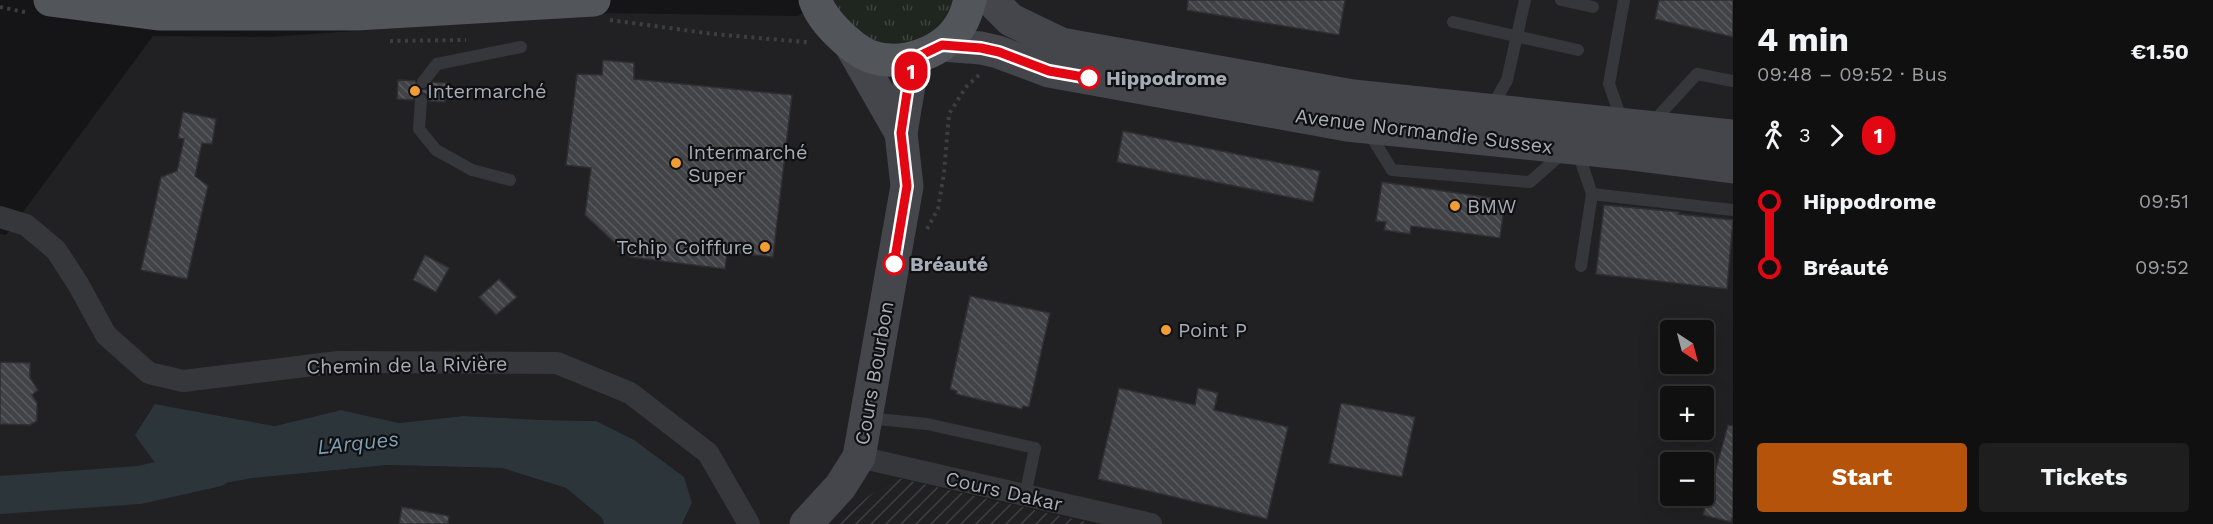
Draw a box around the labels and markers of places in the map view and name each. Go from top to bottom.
place label: Hippodrome [1106,66,1227,90]
marker: Hippodrome [1078,67,1100,89]
place label: Intermarché [427,79,546,103]
marker: Intermarché [408,84,422,98]
place label: Intermarché Super [688,140,807,187]
marker: Intermarché Super [669,156,683,170]
place label: BMW [1467,194,1516,218]
marker: BMW [1448,199,1462,213]
place label: Tchip Coiffure [616,235,753,259]
marker: Tchip Coiffure [758,240,772,254]
place label: Bréauté [910,252,988,276]
marker: Bréauté [883,253,905,275]
place label: Point P [1178,318,1247,342]
marker: Point P [1159,323,1173,337]

